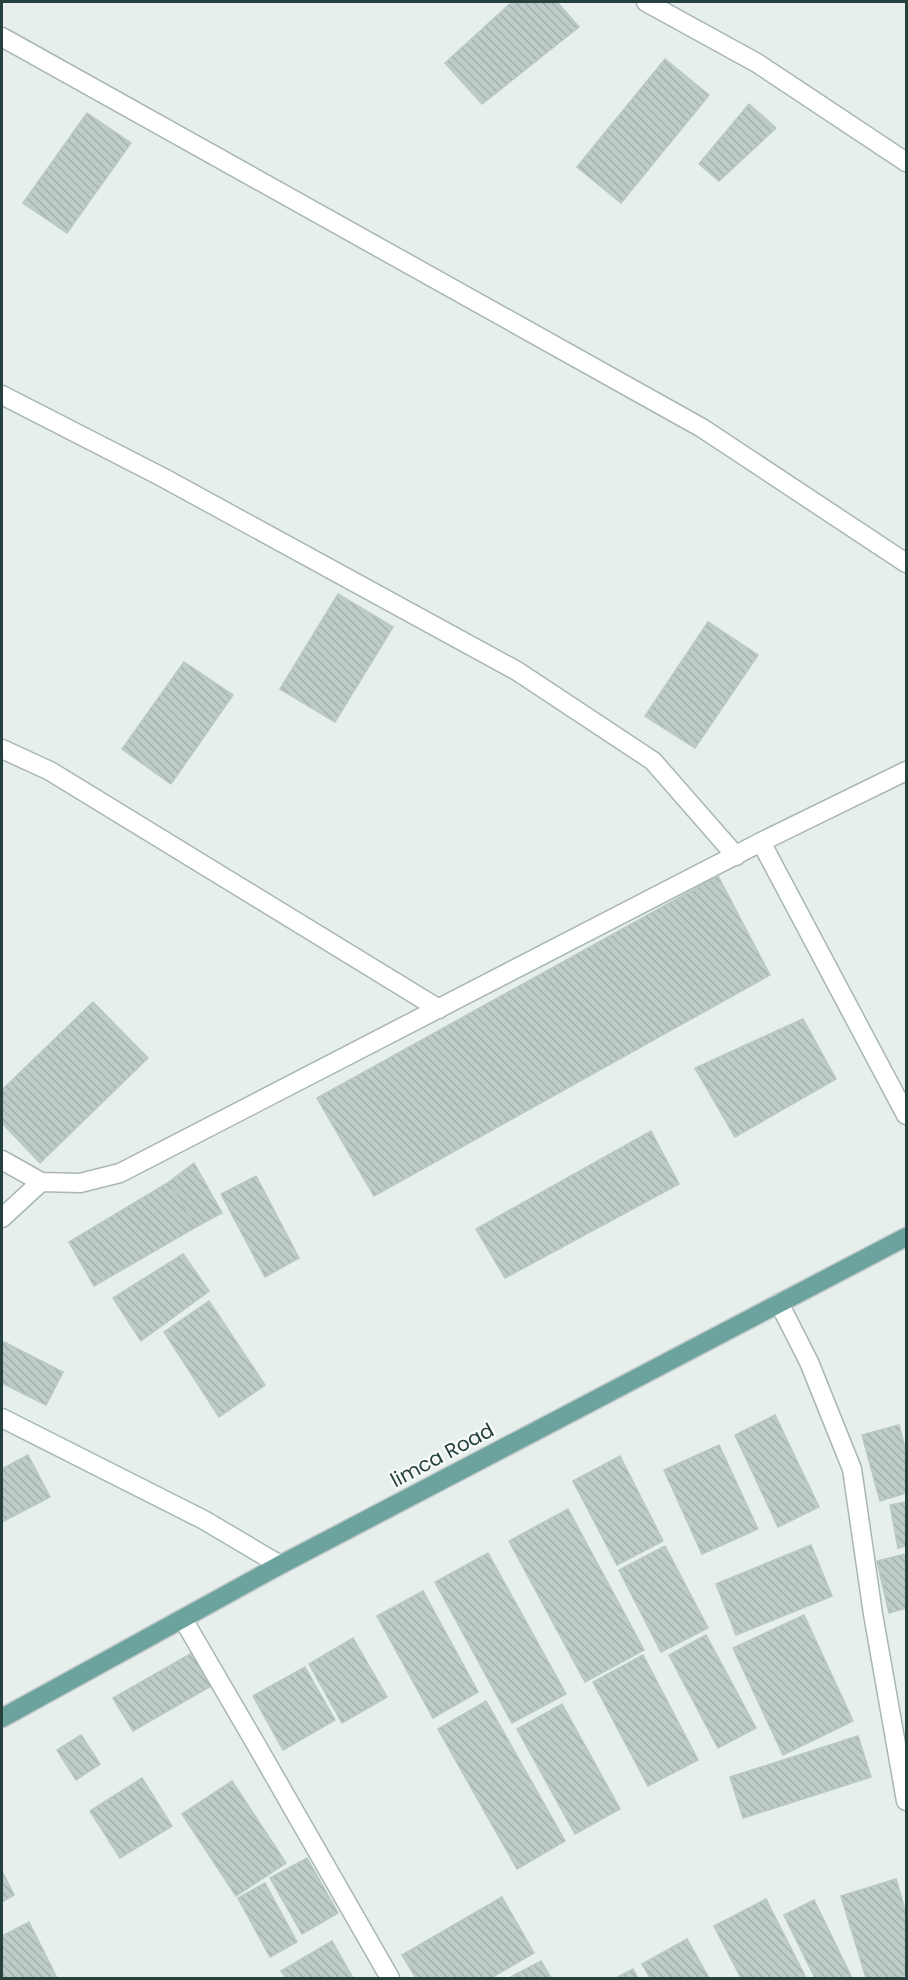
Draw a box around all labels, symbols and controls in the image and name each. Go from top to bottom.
street label: limca Road [385,1416,499,1494]

